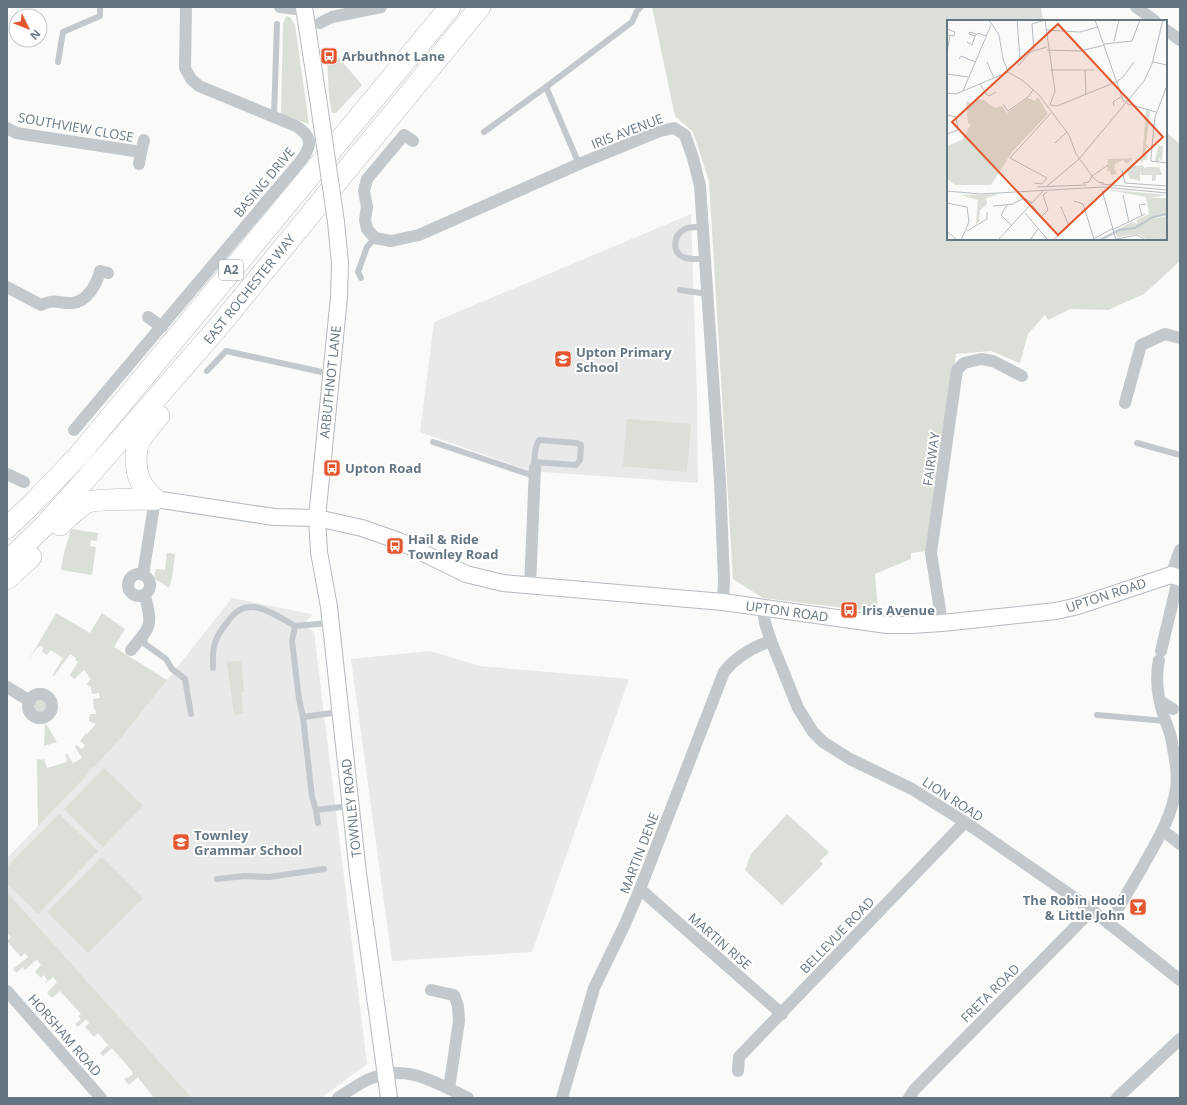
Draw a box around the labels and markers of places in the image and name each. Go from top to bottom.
bus stop icon: Arbuthnot Lane [319,46,339,66]
place label: Arbuthnot Lane [342,47,445,65]
place label: Upton Primary School [576,343,672,376]
school or university icon: Upton Primary School [553,349,573,369]
bus stop icon: Upton Road [322,458,342,478]
place label: Upton Road [345,459,421,477]
place label: Hail & Ride Townley Road [408,530,498,563]
bus stop icon: Hail & Ride Townley Road [385,536,405,556]
bus stop icon: Iris Avenue [839,600,859,620]
place label: Iris Avenue [862,601,935,619]
place label: Townley Grammar School [194,826,302,859]
school or university icon: Townley Grammar School [171,832,191,852]
place label: The Robin Hood & Little John [1023,891,1125,924]
bar icon: The Robin Hood & Little John [1128,897,1148,917]

